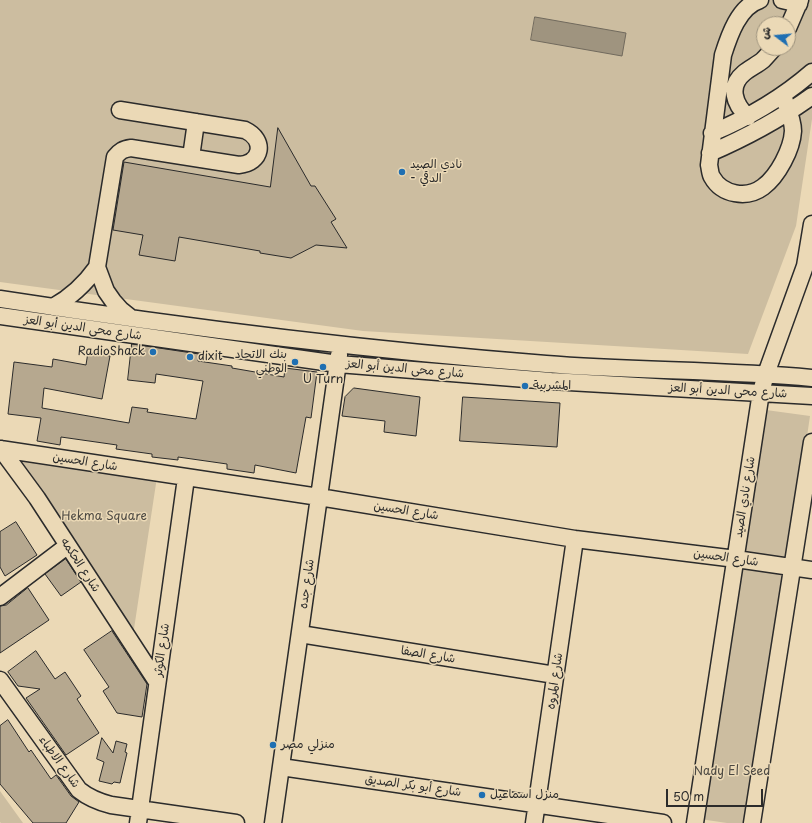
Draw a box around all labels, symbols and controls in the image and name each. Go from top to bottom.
north arrow [756,16,796,56]
text: ش [755,25,775,41]
place label: نادي الصيد - الدقي [410,158,462,186]
marker: نادي الصيد - الدقي [397,167,407,177]
street label: شارع محى الدين أبو العز [23,313,143,343]
place label: RadioShack [78,345,145,359]
marker: RadioShack [148,347,158,357]
place label: بنك الاتحاد الوطني [235,348,287,376]
place label: dixit [198,350,223,364]
marker: dixit [185,352,195,362]
marker: بنك الاتحاد الوطني [290,357,300,367]
street label: شارع محى الدين أبو العز [345,357,465,381]
marker: U Turn [318,362,328,372]
place label: U Turn [303,373,343,387]
place label: المشربية [533,379,571,393]
marker: المشربية [520,381,530,391]
street label: شارع محى الدين أبو العز [668,381,788,401]
street label: شارع الحسين [52,450,118,474]
street label: شارع نادي الصيد [731,455,759,539]
street label: شارع الحسين [373,499,439,523]
park label: Hekma Square [61,510,147,524]
street label: شارع الحكمه [57,535,103,595]
street label: شارع الحسين [693,546,759,570]
street label: شارع جده [296,558,318,610]
street label: شارع الكوثر [151,622,173,678]
street label: شارع الصفا [400,644,456,666]
street label: شارع المروه [544,652,566,710]
street label: شارع الاطباء [35,733,83,791]
place label: منزلي مصر [281,738,335,752]
marker: منزلي مصر [268,740,278,750]
park label: Nady El Seed [694,765,770,779]
street label: شارع أبو بكر الصديق [364,772,462,800]
scale bar [668,781,765,807]
text: 50 m [673,787,704,805]
place label: منزل اسماعيل [490,788,559,802]
marker: منزل اسماعيل [477,790,487,800]

